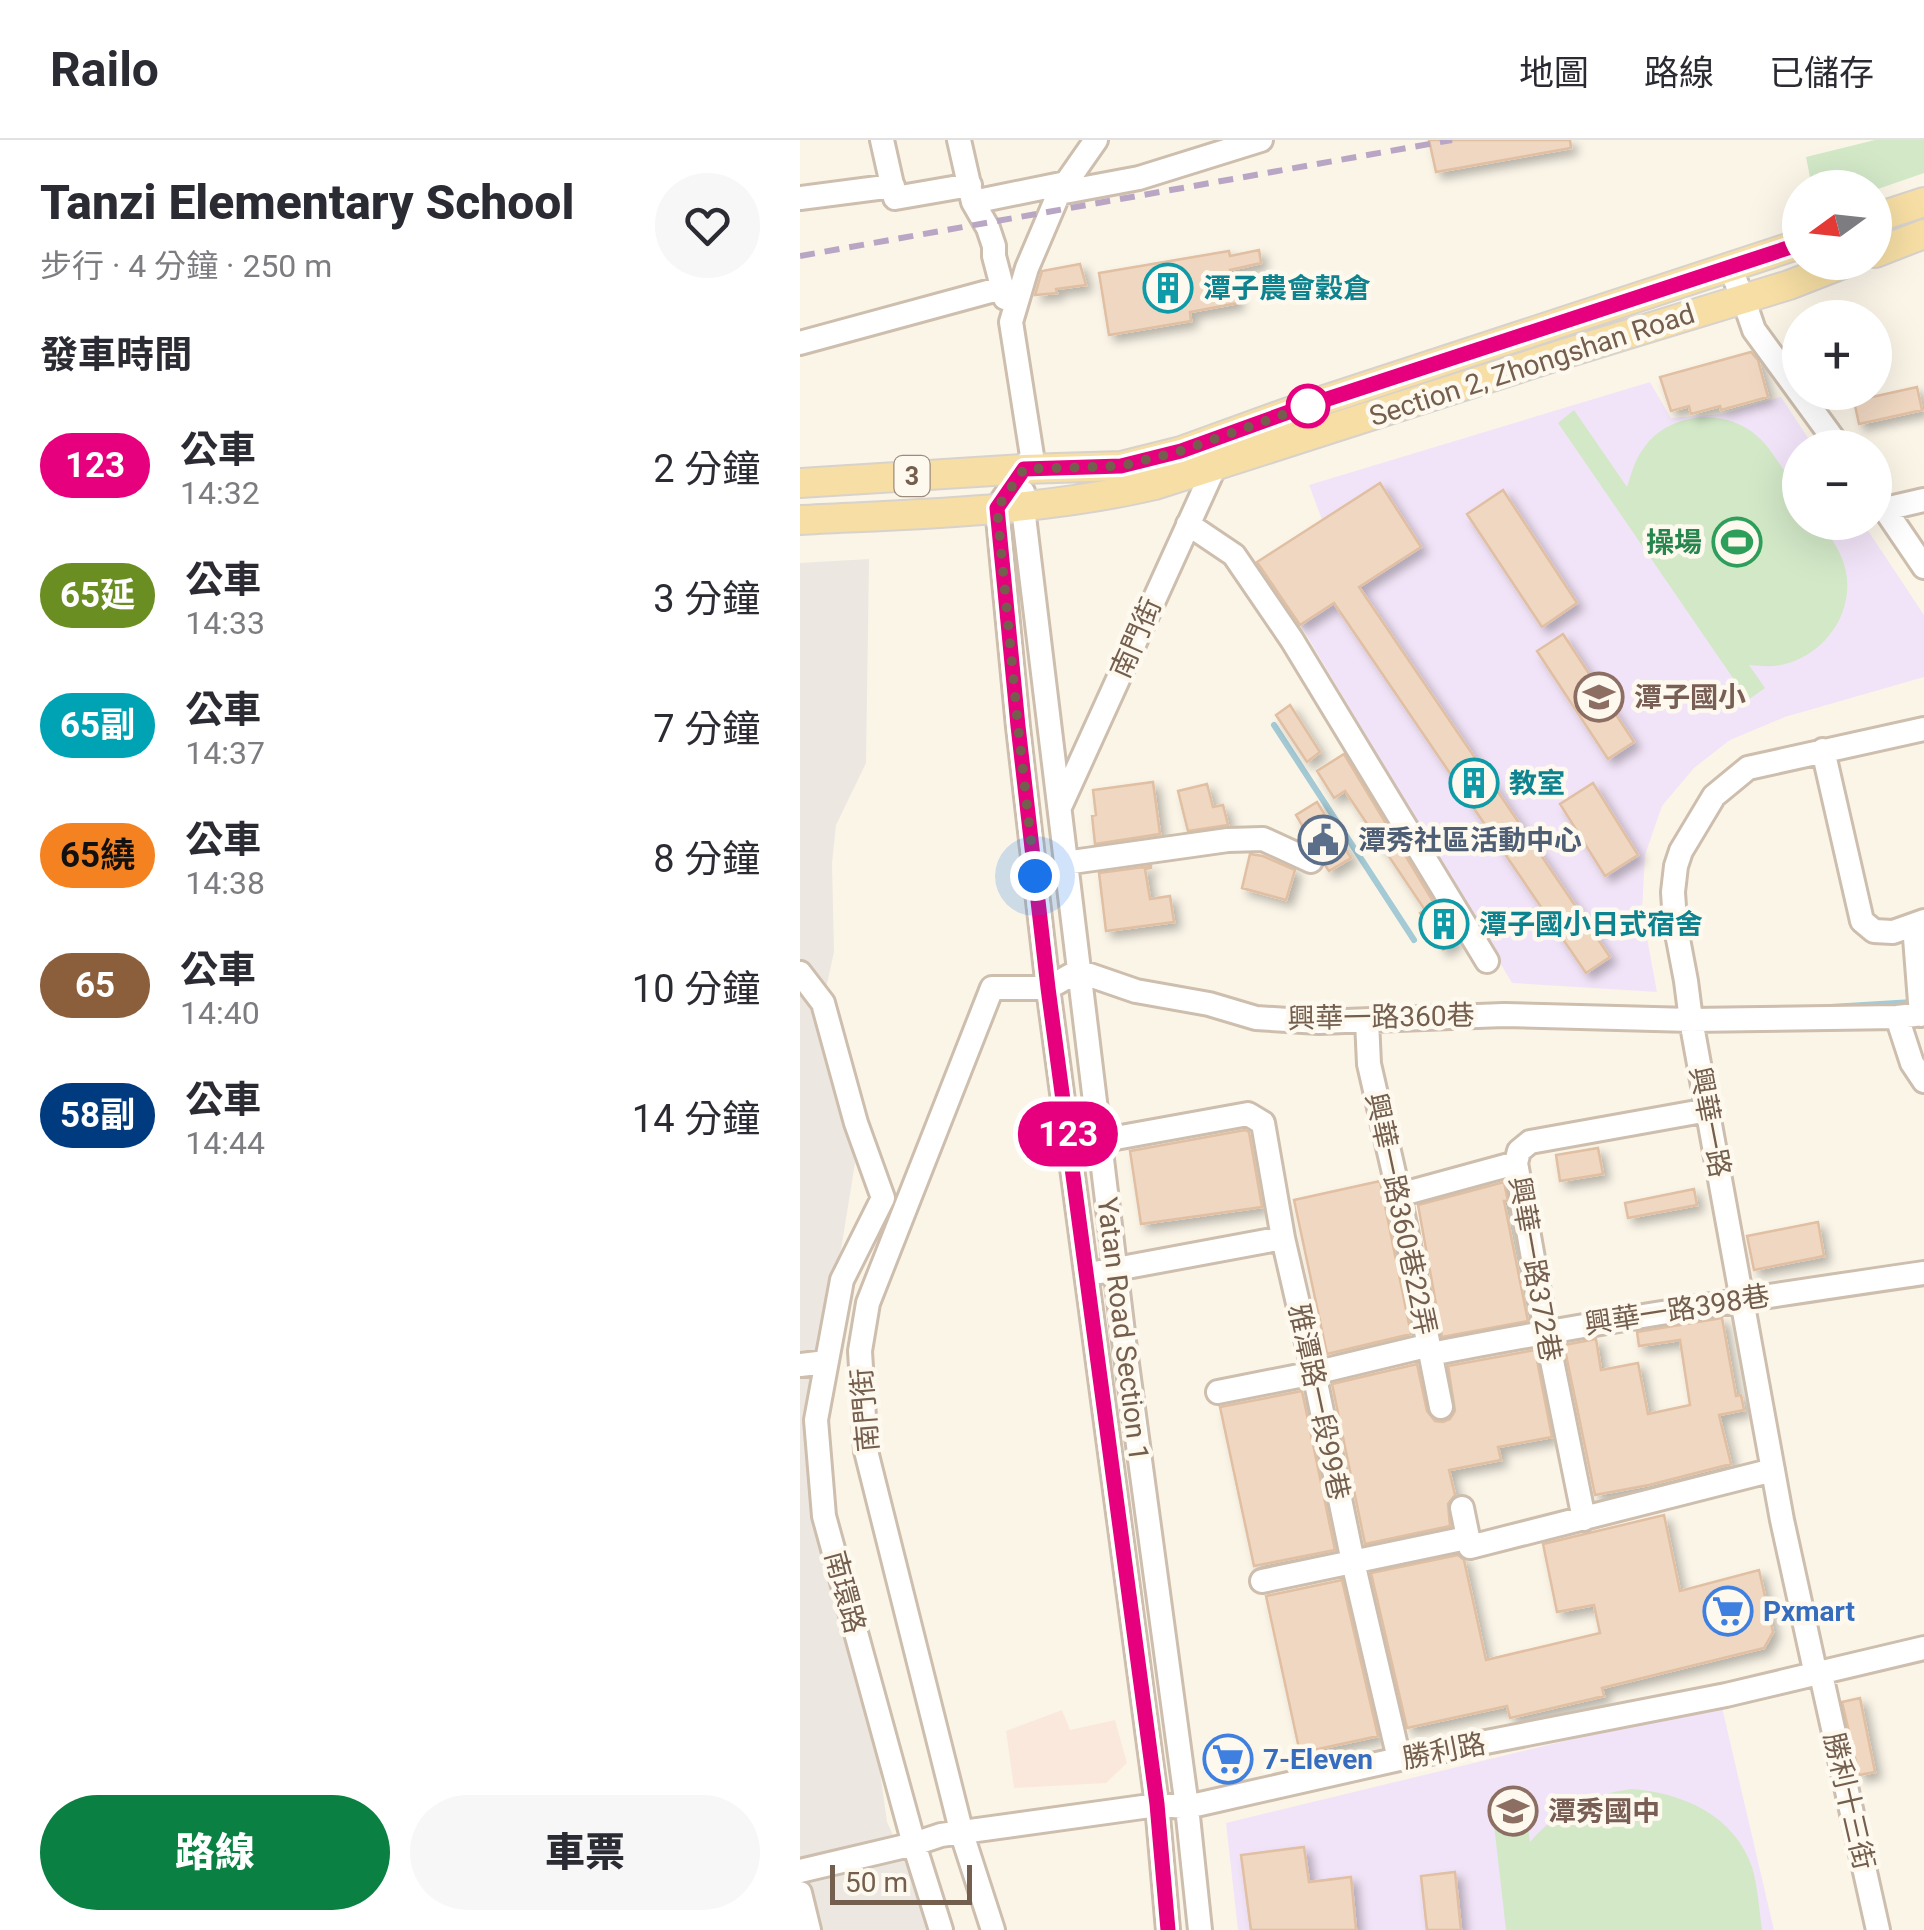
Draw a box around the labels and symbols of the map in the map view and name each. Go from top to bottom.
north arrow [1782,170,1892,280]
building icon: 潭子農會穀倉 [1142,262,1194,314]
place label: 潭子農會穀倉 [1203,272,1371,305]
street label: Section 2, Zhongshan Road [1365,297,1699,433]
unlabelled marker [1287,385,1329,427]
road number: 3 [894,456,930,496]
sports icon: 操場 [1711,516,1763,568]
place label: 操場 [1646,526,1702,559]
street label: 南門街 [1104,593,1168,683]
school or university icon: 潭子國小 [1573,671,1625,723]
place label: 潭子國小 [1634,681,1746,714]
building icon: 教室 [1448,757,1500,809]
place label: 教室 [1509,767,1565,800]
public building icon: 潭秀社區活動中心 [1297,814,1349,866]
place label: 潭秀社區活動中心 [1358,824,1582,857]
your location [1010,851,1060,901]
building icon: 潭子國小日式宿舍 [1418,898,1470,950]
place label: 潭子國小日式宿舍 [1479,908,1703,941]
street label: 興華一路360巷 [1287,999,1475,1035]
street label: 興華一路 [1683,1064,1737,1180]
street label: 興華一路360巷22弄 [1359,1090,1443,1338]
line badge: 123 [1010,1102,1126,1166]
street label: 興華一路372巷 [1502,1174,1568,1364]
street label: Yatan Road Section 1 [1090,1195,1156,1463]
street label: 興華一路398巷 [1582,1279,1772,1341]
street label: 雅潭路一段99巷 [1282,1301,1356,1503]
street label: 南門街 [845,1367,885,1453]
street label: 南環路 [818,1547,872,1637]
supermarket icon: Pxmart [1702,1585,1754,1637]
place label: Pxmart [1763,1595,1855,1628]
street label: 勝利路 [1400,1727,1488,1775]
street label: 勝利十三街 [1817,1729,1881,1873]
supermarket icon: 7-Eleven [1202,1733,1254,1785]
place label: 7-Eleven [1263,1743,1373,1776]
school or university icon: 潭秀國中 [1487,1785,1539,1837]
place label: 潭秀國中 [1548,1795,1660,1828]
scale bar [830,1860,972,1904]

